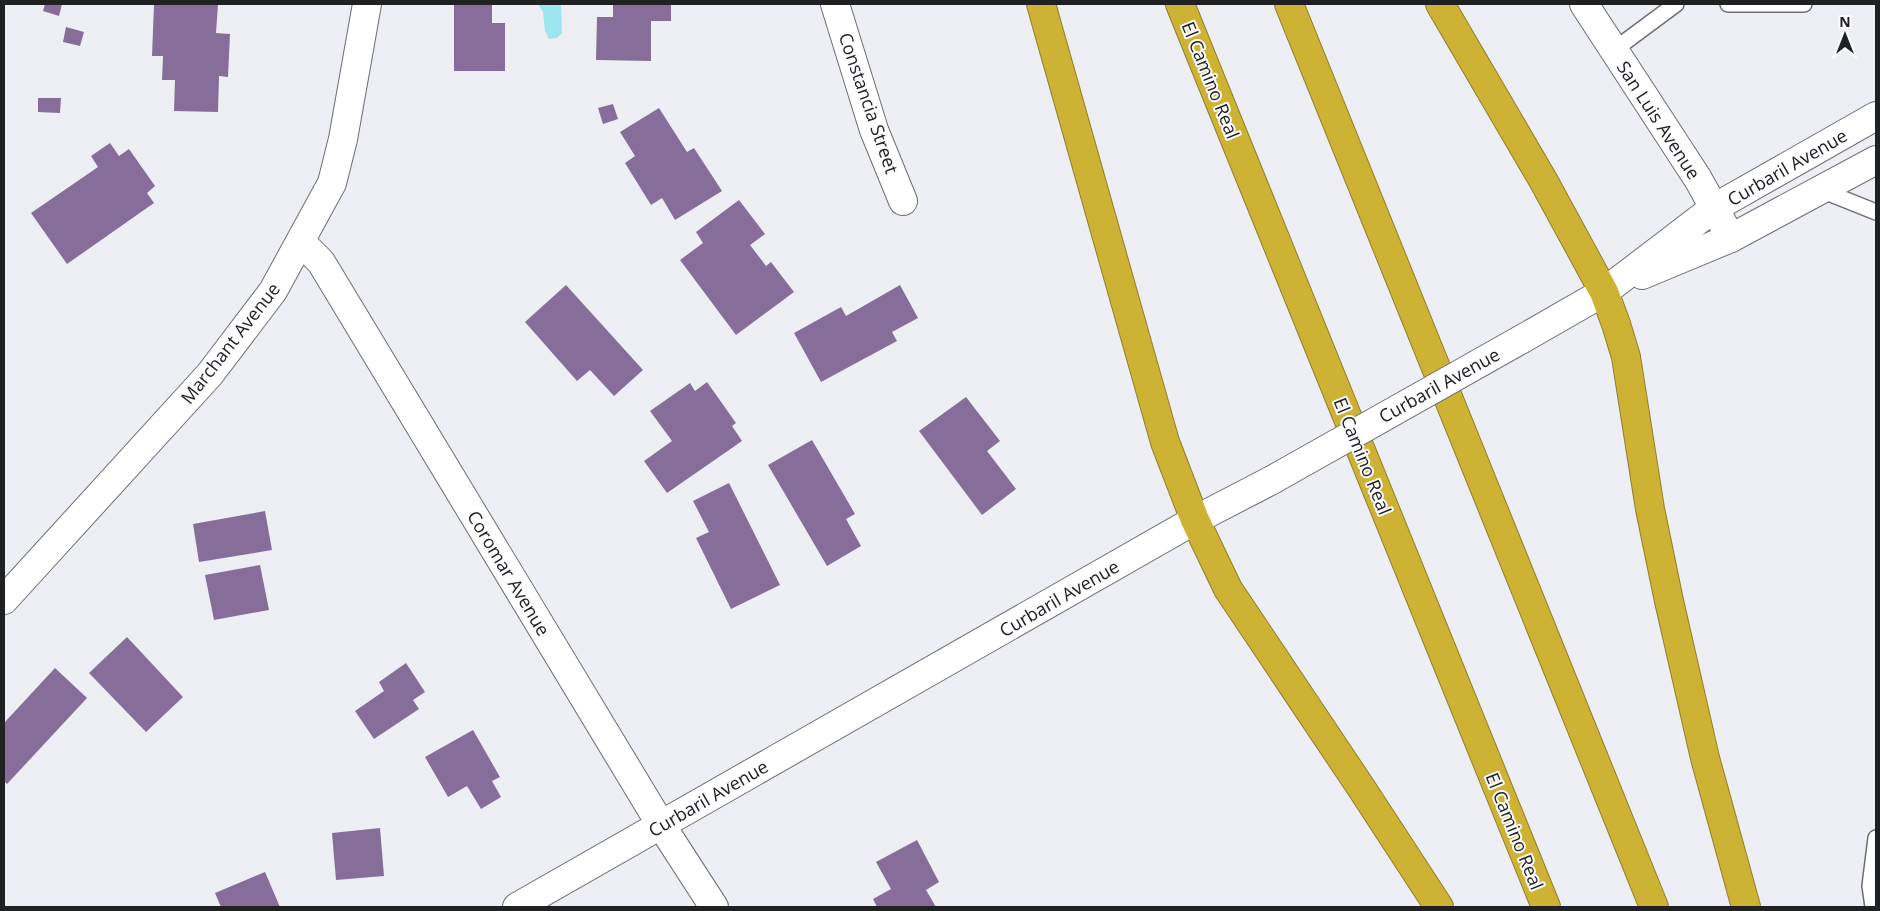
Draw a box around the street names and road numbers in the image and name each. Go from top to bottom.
street label: El Camino Real [1177,18,1245,142]
street label: Constancia Street [834,29,904,177]
street label: San Luis Avenue [1612,56,1706,184]
street label: Curbaril Avenue [1723,123,1851,211]
street label: Marchant Avenue [175,277,285,409]
street label: Curbaril Avenue [1374,342,1504,428]
street label: El Camino Real [1329,394,1397,518]
street label: Coromar Avenue [462,506,556,640]
street label: Curbaril Avenue [995,554,1123,642]
street label: Curbaril Avenue [644,754,772,842]
street label: El Camino Real [1481,769,1549,893]

